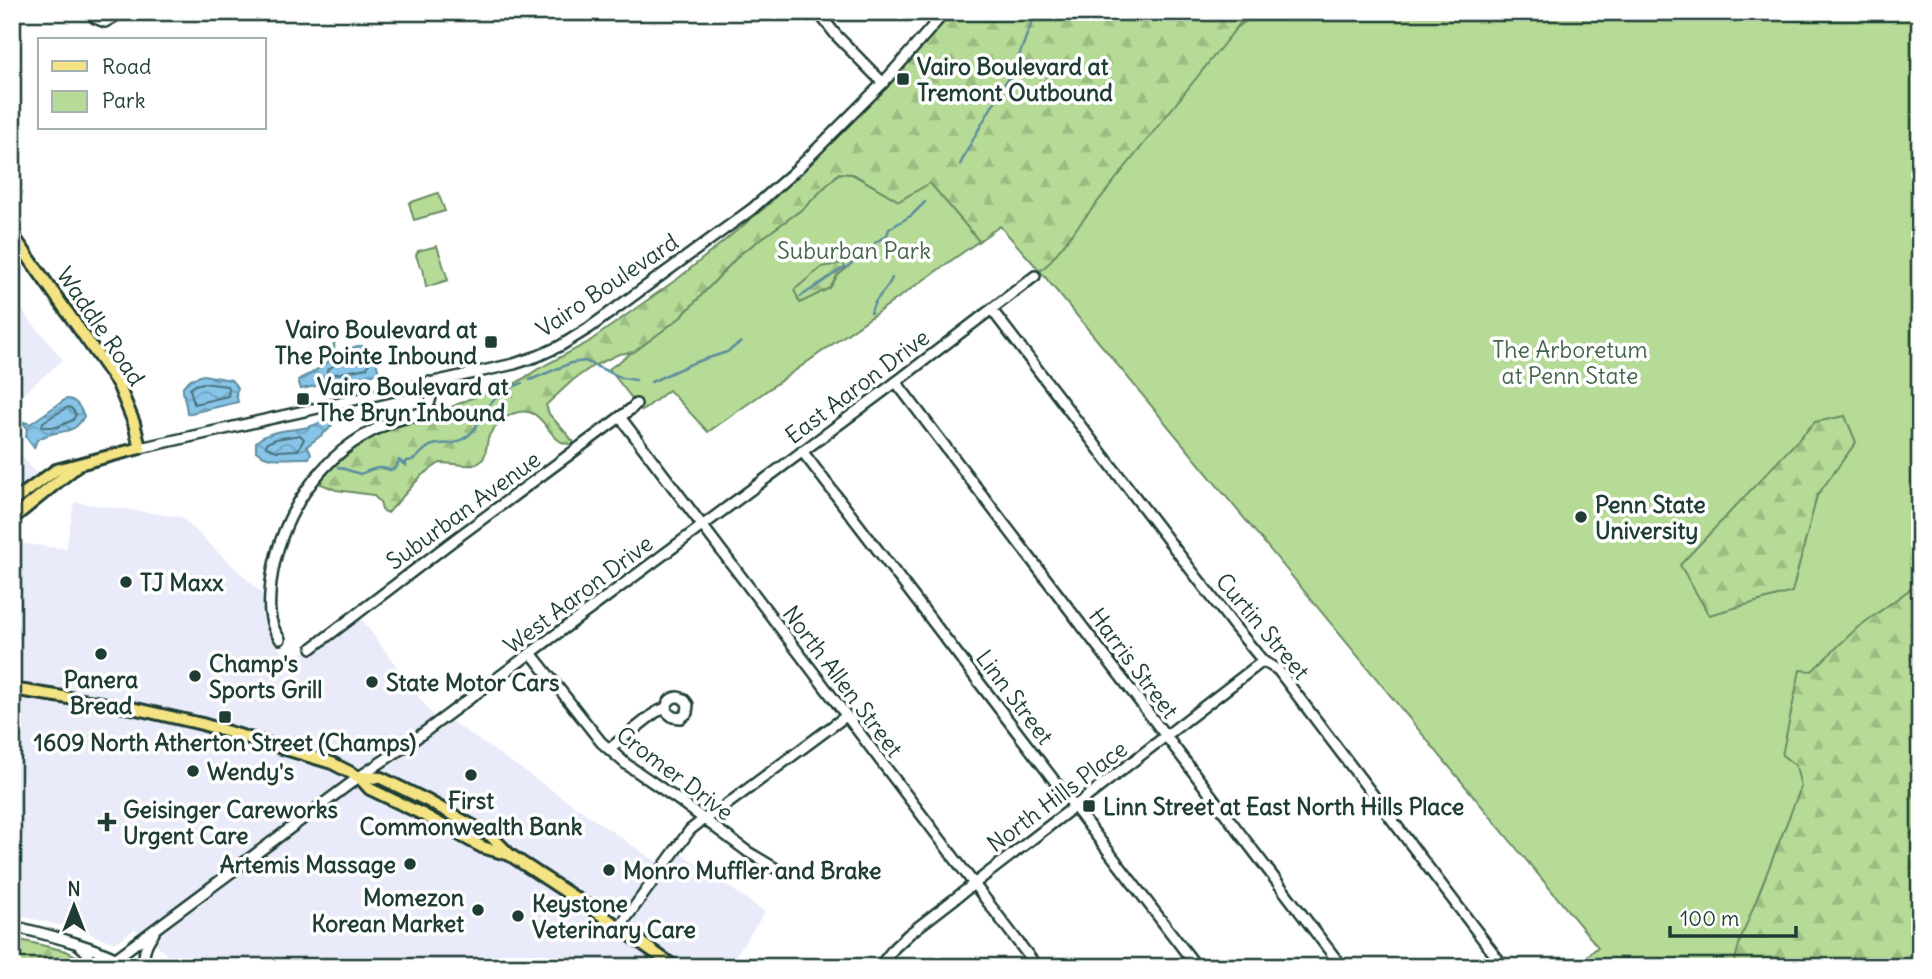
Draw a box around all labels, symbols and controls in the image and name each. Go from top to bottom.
legend [38,38,266,130]
place label: Vairo Boulevard at Tremont Outbound [917,52,1113,107]
text: Road [102,53,151,80]
marker: Vairo Boulevard at Tremont Outbound [895,71,911,87]
text: Park [102,87,145,114]
street label: Vairo Boulevard [530,227,684,343]
park label: Suburban Park [777,236,931,265]
street label: Waddle Road [51,261,151,391]
place label: Vairo Boulevard at The Pointe Inbound [275,315,477,370]
street label: East Aaron Drive [779,322,935,450]
marker: Vairo Boulevard at The Pointe Inbound [483,334,499,350]
park label: The Arboretum at Penn State [1492,335,1648,390]
place label: Vairo Boulevard at The Bryn Inbound [317,372,509,427]
marker: Vairo Boulevard at The Bryn Inbound [295,391,311,407]
street label: Suburban Avenue [380,444,546,576]
place label: Penn State University [1595,490,1706,545]
marker: Penn State University [1573,509,1589,525]
street label: West Aaron Drive [498,528,658,660]
street label: Curtin Street [1210,567,1316,686]
place label: TJ Maxx [140,568,224,597]
marker: TJ Maxx [118,574,134,590]
street label: North Allen Street [777,600,910,763]
street label: Harris Street [1083,602,1185,724]
street label: Linn Street [970,644,1060,750]
marker: Panera Bread [93,646,109,662]
place label: Champ's Sports Grill [209,649,322,704]
place label: Panera Bread [64,665,138,720]
marker: Champ's Sports Grill [187,668,203,684]
place label: State Motor Cars [386,668,559,697]
marker: State Motor Cars [364,674,380,690]
marker: 1609 North Atherton Street (Champs) [217,709,233,725]
street label: Cromer Drive [611,720,739,826]
place label: 1609 North Atherton Street (Champs) [34,728,416,757]
street label: North Hills Place [981,734,1133,858]
place label: Wendy's [207,757,294,786]
marker: Wendy's [185,763,201,779]
marker: First Commonwealth Bank [463,767,479,783]
place label: First Commonwealth Bank [360,786,583,841]
place label: Linn Street at East North Hills Place [1103,792,1464,821]
place label: Geisinger Careworks Urgent Care [123,795,338,850]
marker: Linn Street at East North Hills Place [1081,798,1097,814]
marker: Geisinger Careworks Urgent Care [97,812,117,832]
place label: Artemis Massage [220,850,396,879]
marker: Artemis Massage [402,856,418,872]
place label: Monro Muffler and Brake [623,856,881,885]
marker: Monro Muffler and Brake [601,862,617,878]
north arrow [38,870,108,940]
text: N [67,877,81,901]
place label: Momezon Korean Market [311,883,464,938]
place label: Keystone Veterinary Care [532,889,696,944]
scale bar [1670,895,1796,939]
marker: Momezon Korean Market [470,902,486,918]
text: 100 m [1680,905,1739,932]
marker: Keystone Veterinary Care [510,908,526,924]

